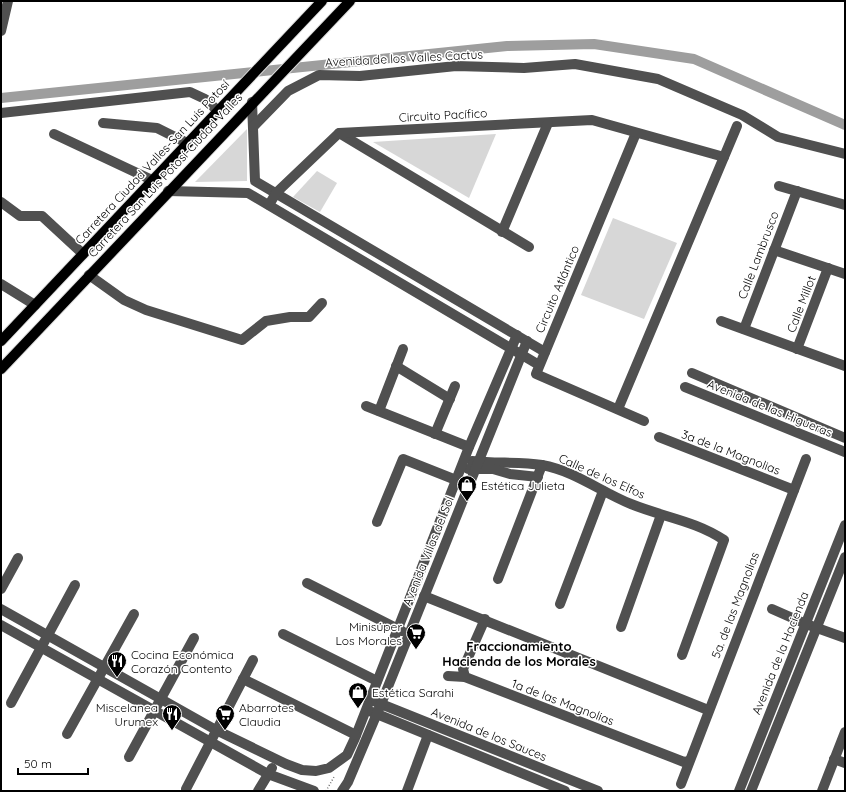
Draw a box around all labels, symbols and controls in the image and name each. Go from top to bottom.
street label: Avenida de los Valles Cactus [325,46,484,70]
street label: Carretera Ciudad Valles-San Luis Potosí [72,76,233,247]
street label: Carretera San Luis Potosí-Ciudad Valles [85,89,245,260]
street label: Circuito Pacífico [398,105,488,125]
street label: Calle Lambrusco [734,209,782,301]
street label: Circuito Atlántico [532,243,582,335]
street label: Calle Millot [783,273,819,335]
street label: Avenida de las Higueras [705,376,835,440]
street label: 3a de la Magnolias [679,426,783,478]
street label: Calle de los Elfos [556,450,648,502]
shop icon: Estética Julieta [456,474,478,502]
place label: Estética Julieta [481,478,565,493]
street label: Avenida Villas del Sol [399,494,457,608]
street label: 5a. de las Magnolias [708,549,762,660]
street label: Avenida de la Hacienda [748,589,812,717]
place label: Minisúper Los Morales [335,619,402,648]
supermarket icon: Minisúper Los Morales [405,622,427,650]
district label: Fraccionamiento Hacienda de los Morales [442,638,596,669]
place label: Cocina Económica Corazón Contento [131,647,234,676]
restaurant icon: Cocina Económica Corazón Contento [106,650,128,678]
street label: 1a de las Magnolias [510,676,617,729]
shop icon: Estética Sarahi [347,681,369,709]
place label: Estética Sarahi [372,685,454,700]
place label: Miscelanea Urumex [96,700,158,729]
place label: Abarrotes Claudia [239,700,294,729]
restaurant icon: Miscelanea Urumex [161,703,183,731]
supermarket icon: Abarrotes Claudia [214,703,236,731]
street label: Avenida de los Sauces [429,704,549,764]
scale bar [18,750,88,776]
text: 50 m [24,756,52,771]

